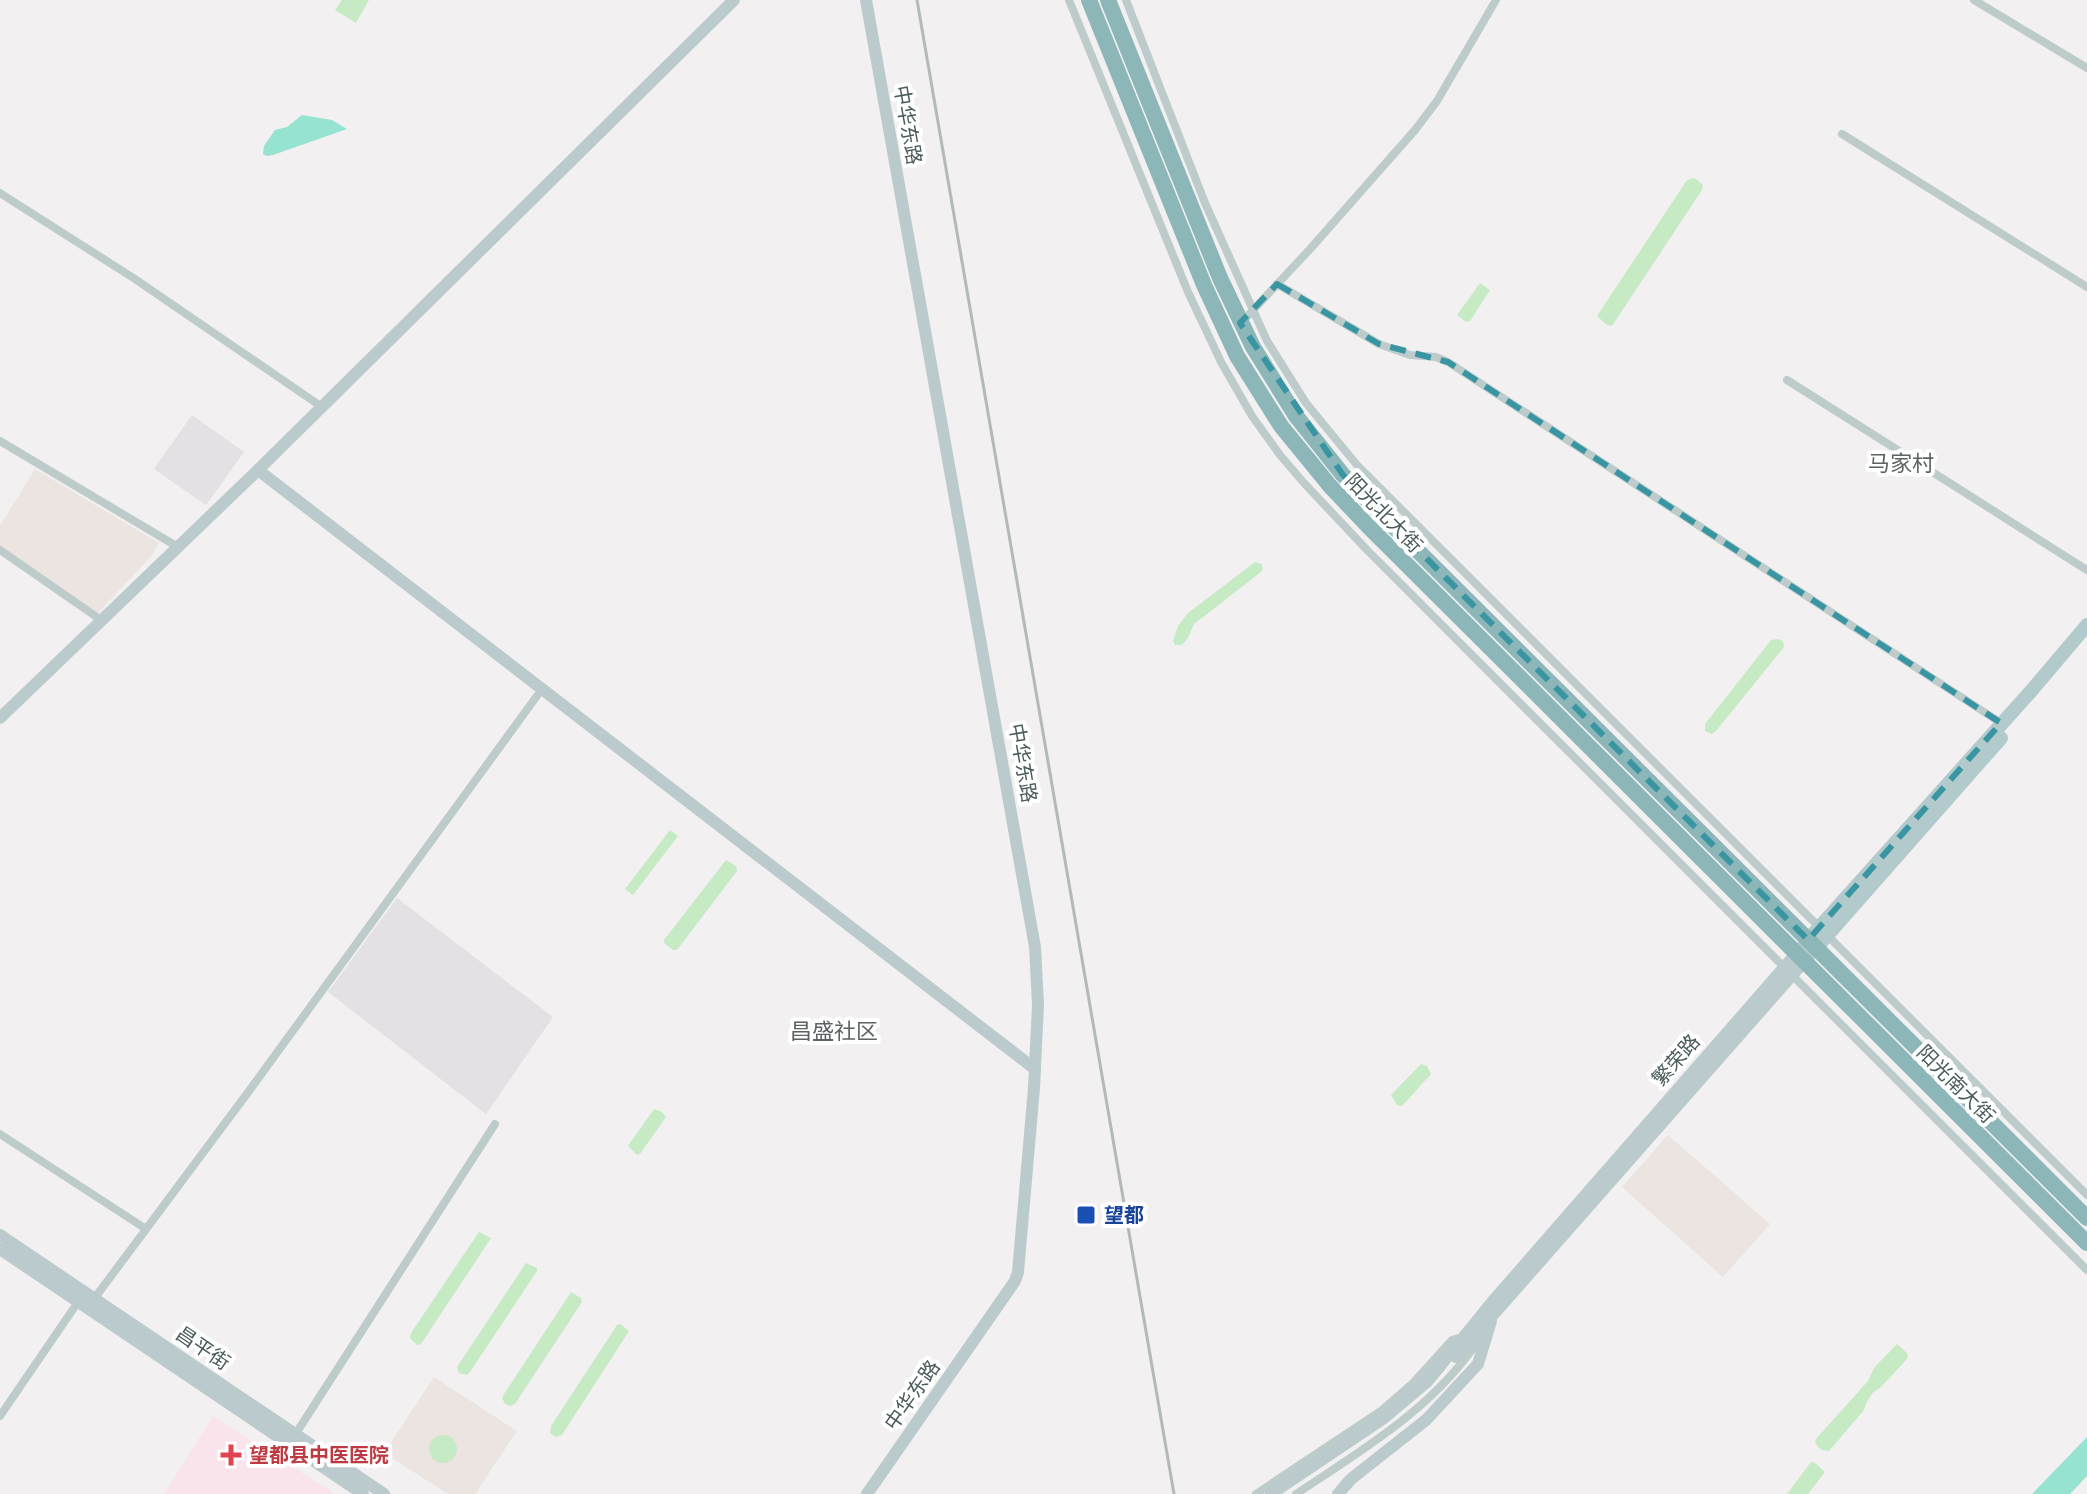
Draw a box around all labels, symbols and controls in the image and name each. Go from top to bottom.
street label: 中华东路 [889,84,927,166]
district label: 马家村 [1868,450,1934,477]
street label: 阳光北大街 [1341,469,1427,557]
street label: 中华东路 [1004,722,1042,804]
district label: 昌盛社区 [790,1018,878,1045]
street label: 繁荣路 [1647,1029,1705,1091]
street label: 阳光南大街 [1912,1040,2000,1128]
place label: 望都 [1104,1203,1144,1227]
marker: 望都 [1075,1204,1097,1226]
street label: 昌平街 [171,1321,235,1375]
street label: 中华东路 [879,1355,945,1435]
place label: 望都县中医医院 [249,1443,389,1467]
marker: 望都县中医医院 [220,1444,242,1466]

